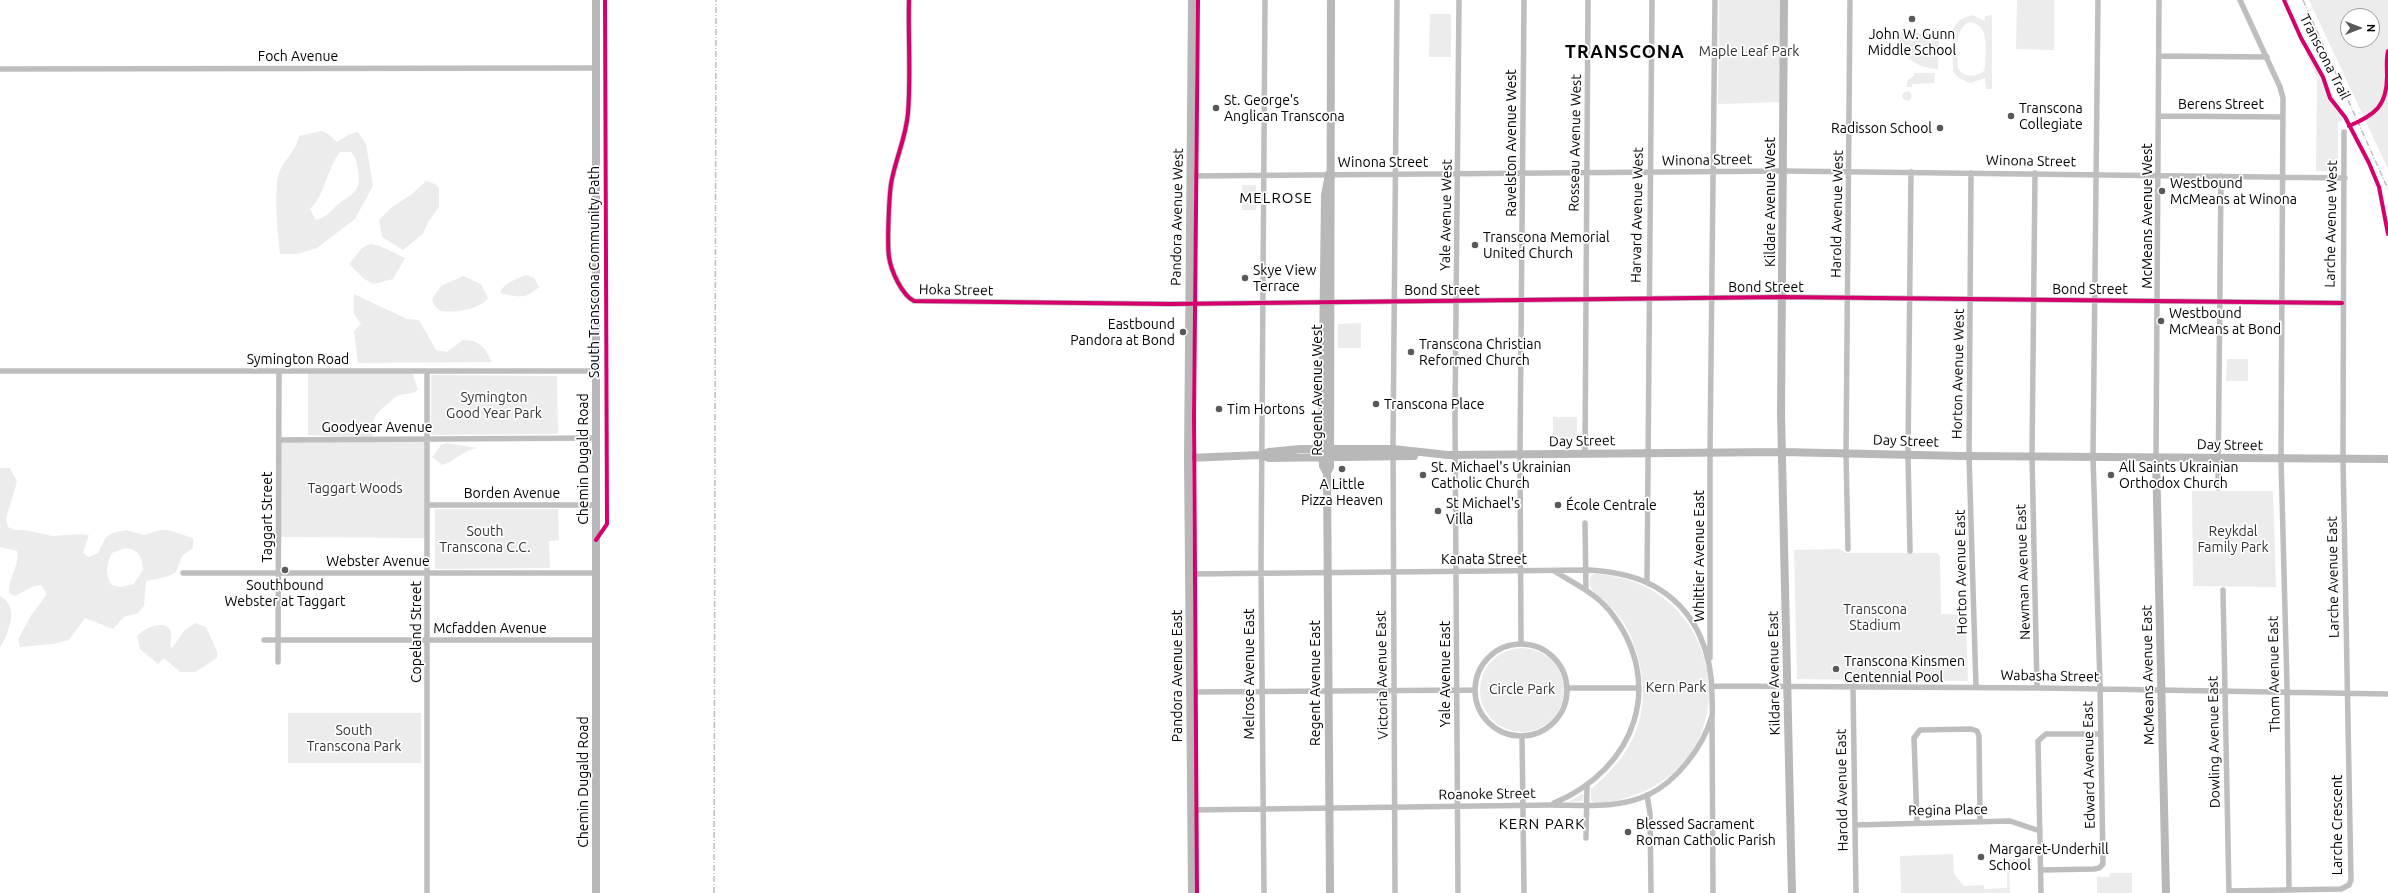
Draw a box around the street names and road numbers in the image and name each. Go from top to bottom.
street label: Transcona Trail [2296,11,2354,103]
street label: Foch Avenue [258,48,338,64]
street label: Ravelston Avenue West [1503,69,1519,217]
street label: Rosseau Avenue West [1565,74,1585,212]
street label: Berens Street [2178,96,2264,112]
street label: Kildare Avenue West [1762,137,1778,267]
street label: McMeans Avenue West [2139,143,2155,289]
street label: Harvard Avenue West [1627,147,1647,283]
street label: Pandora Avenue West [1167,148,1187,286]
street label: Harold Avenue West [1827,150,1847,278]
street label: Winona Street [1662,151,1752,169]
street label: Winona Street [1986,152,2076,170]
street label: Winona Street [1338,154,1428,170]
street label: Yale Avenue West [1437,159,1455,271]
street label: Larche Avenue West [2321,160,2341,288]
street label: South Transcona Community Path [586,166,602,378]
street label: Bond Street [1728,279,1804,295]
street label: Hoka Street [919,281,993,299]
street label: Bond Street [2052,281,2128,297]
street label: Bond Street [1404,282,1480,298]
street label: Horton Avenue West [1948,309,1968,439]
street label: Regent Avenue West [1309,324,1325,456]
street label: Symington Road [247,351,349,367]
street label: Chemin Dugald Road [575,393,591,525]
street label: Goodyear Avenue [321,419,433,435]
street label: Day Street [1873,431,1939,451]
street label: Day Street [1549,432,1615,450]
street label: Day Street [2197,436,2263,454]
street label: Taggart Street [259,472,275,562]
street label: Borden Avenue [464,485,560,501]
street label: Whittier Avenue East [1691,490,1707,622]
street label: Newman Avenue East [2012,504,2034,640]
street label: Horton Avenue East [1952,509,1970,635]
street label: Larche Avenue East [2324,516,2342,638]
street label: Kanata Street [1441,551,1527,567]
street label: Webster Avenue [326,553,430,569]
street label: Copeland Street [408,581,424,683]
street label: McMeans Avenue East [2138,605,2158,745]
street label: Melrose Avenue East [1241,608,1257,740]
street label: Pandora Avenue East [1169,610,1185,742]
street label: Victoria Avenue East [1372,610,1392,740]
street label: Kildare Avenue East [1765,611,1783,735]
street label: Thom Avenue East [2265,616,2283,732]
street label: Mcfadden Avenue [433,620,547,636]
street label: Regent Avenue East [1307,620,1323,746]
street label: Yale Avenue East [1437,621,1453,727]
street label: Wabasha Street [2000,667,2100,685]
street label: Dowling Avenue East [2204,676,2224,808]
street label: Edward Avenue East [2079,701,2099,829]
street label: Chemin Dugald Road [575,716,591,848]
street label: Harold Avenue East [1833,729,1851,851]
street label: Larche Crescent [2329,775,2345,875]
street label: Roanoke Street [1438,785,1536,803]
street label: Regina Place [1908,801,1988,819]

